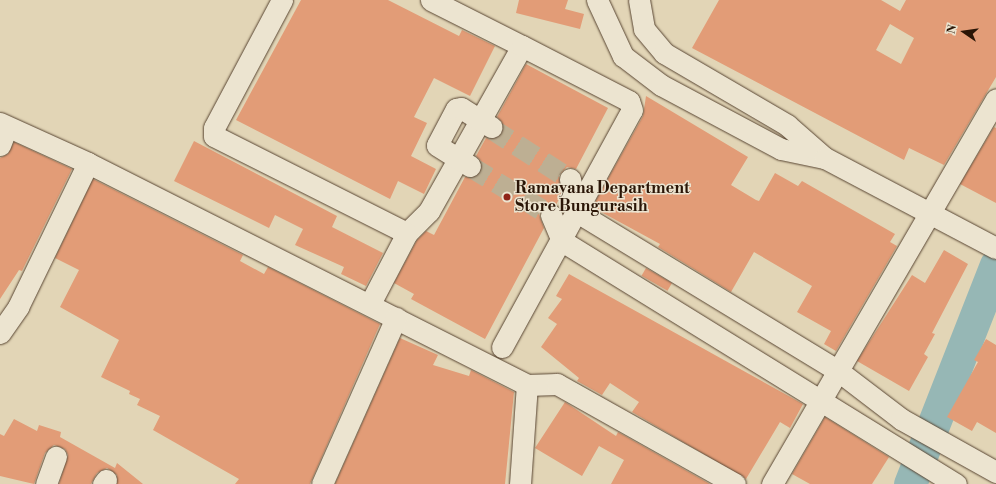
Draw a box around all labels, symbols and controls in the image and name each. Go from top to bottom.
north arrow [944,12,984,52]
text: N [945,23,960,35]
place label: Ramayana Department Store Bungurasih [515,178,690,216]
marker: Ramayana Department Store Bungurasih [502,192,512,202]

